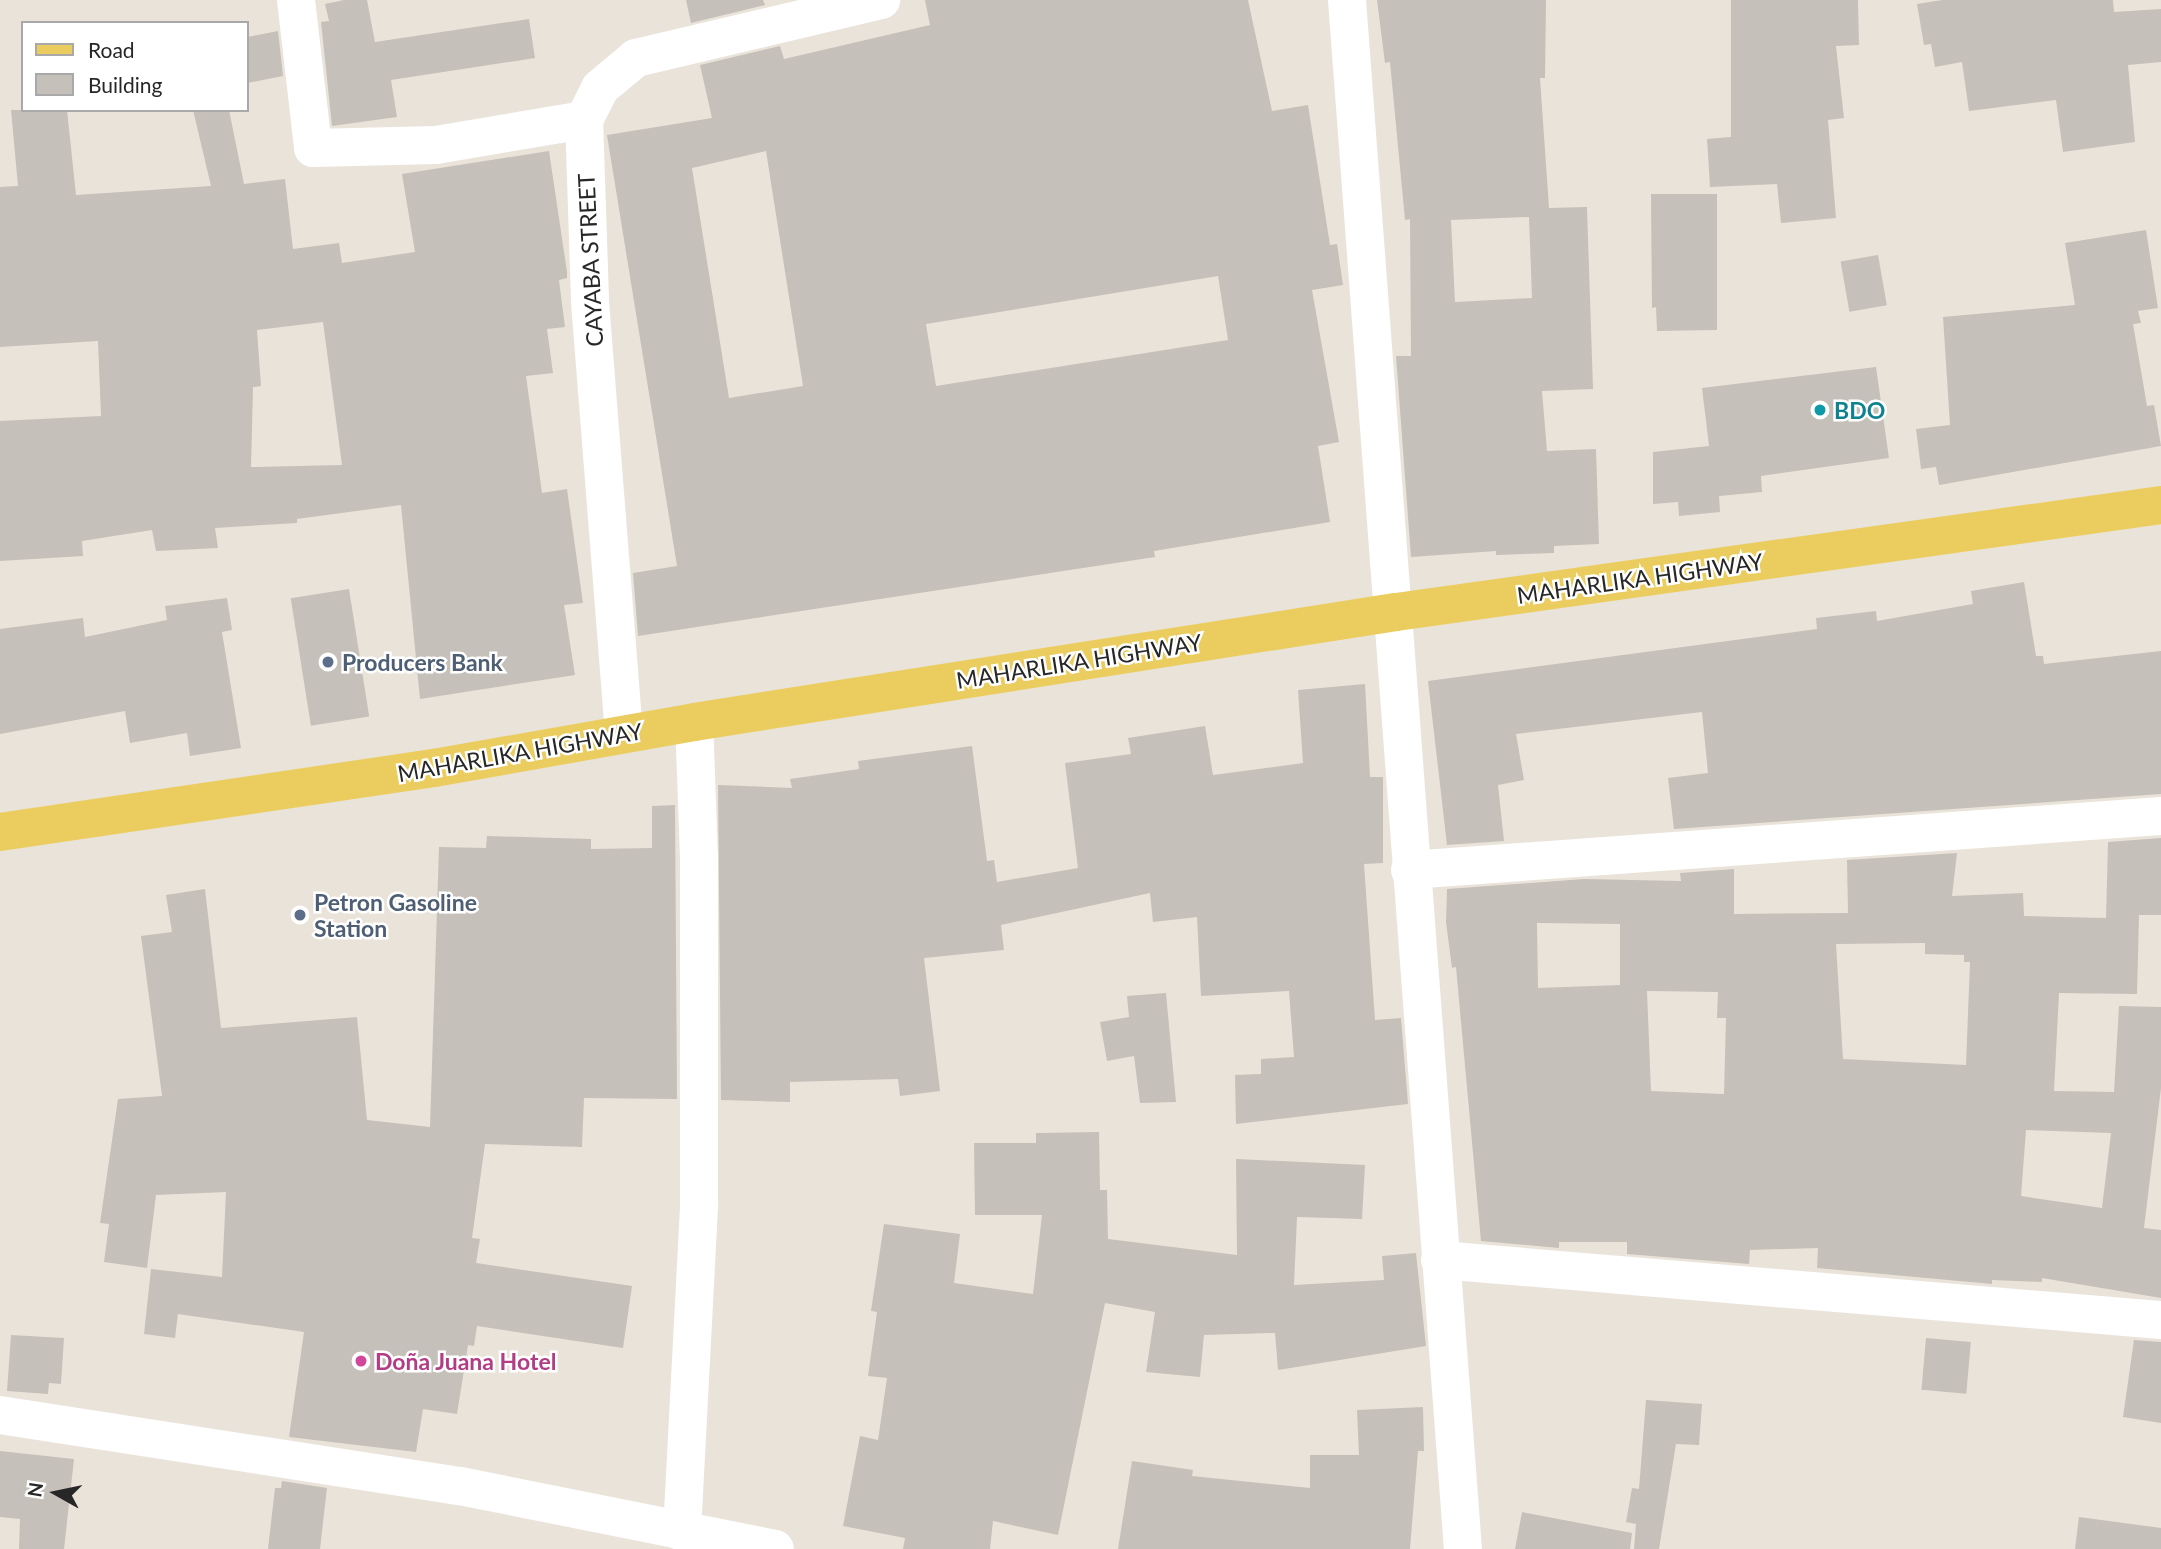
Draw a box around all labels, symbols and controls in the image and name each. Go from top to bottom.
legend [21,21,248,112]
text: Road [88,37,135,62]
text: Building [88,72,163,97]
street label: CAYABA STREET [572,172,608,348]
place label: BDO [1834,396,1885,424]
marker: BDO [1812,402,1828,418]
street label: MAHARLIKA HIGHWAY [1515,547,1765,609]
street label: MAHARLIKA HIGHWAY [954,628,1204,694]
place label: Producers Bank [342,648,503,676]
marker: Producers Bank [320,654,336,670]
street label: MAHARLIKA HIGHWAY [395,717,645,787]
place label: Petron Gasoline Station [314,888,477,942]
marker: Petron Gasoline Station [292,907,308,923]
place label: Doña Juana Hotel [375,1347,557,1375]
marker: Doña Juana Hotel [353,1353,369,1369]
north arrow [21,1458,91,1528]
text: N [22,1481,47,1499]

